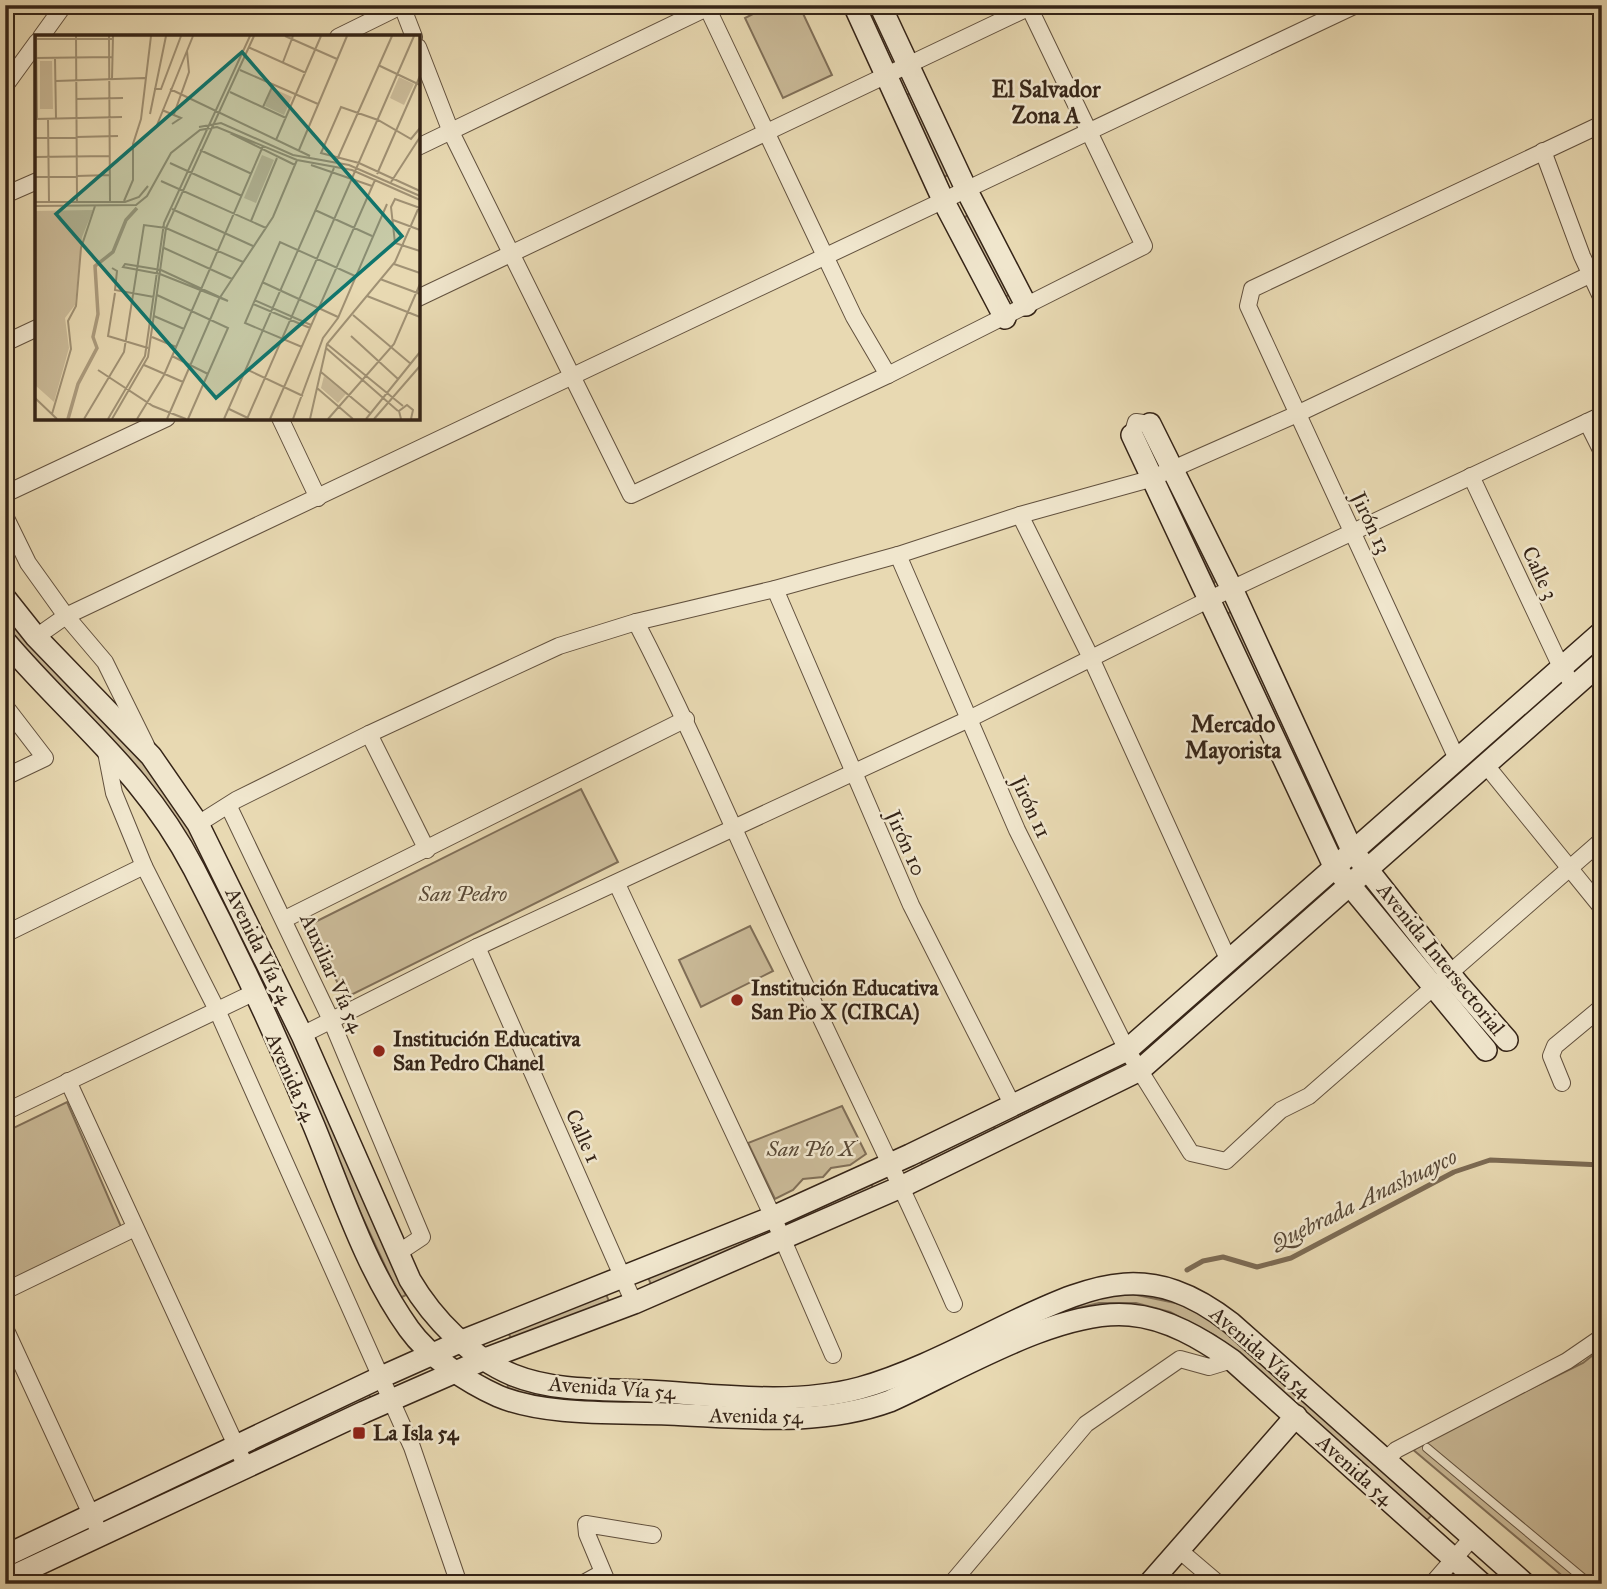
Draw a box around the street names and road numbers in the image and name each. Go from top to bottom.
street label: Jirón 13 [1345,486,1397,558]
street label: Calle 3 [1516,542,1564,604]
street label: Jirón 11 [1005,770,1057,842]
street label: Jirón 10 [879,804,932,880]
street label: Avenida Intersectorial [1371,877,1511,1041]
street label: Avenida Vía 54 [219,882,299,1010]
street label: Auxiliar Vía 54 [294,909,370,1037]
street label: Avenida 54 [260,1028,322,1126]
street label: Calle 1 [560,1105,606,1167]
street label: Avenida Vía 54 [1204,1300,1318,1404]
street label: Avenida Vía 54 [547,1371,678,1405]
street label: Avenida 54 [708,1402,804,1430]
street label: Avenida 54 [1311,1428,1400,1512]

